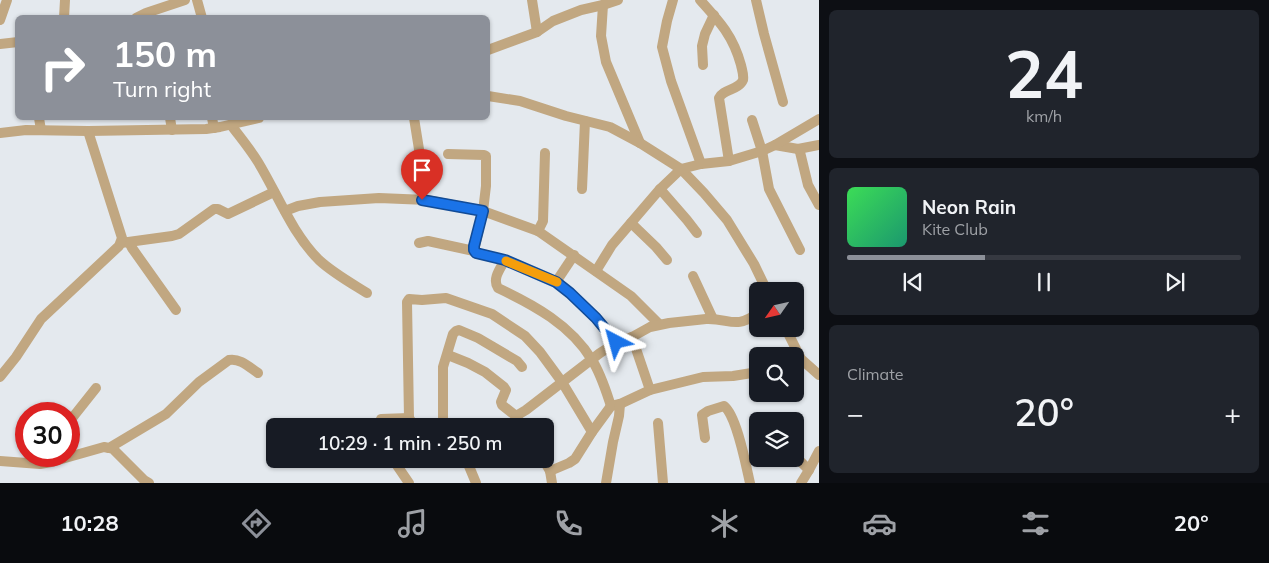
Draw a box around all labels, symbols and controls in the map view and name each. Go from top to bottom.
text: 150 m [113,32,217,76]
text: 24 [1005,33,1083,114]
icon: right [30,35,95,100]
text: Turn right [113,75,211,103]
text: km/h [1026,106,1062,126]
pin [401,149,443,200]
icon: arrive [408,156,436,184]
text: Neon Rain [922,195,1016,219]
text: Kite Club [922,219,988,239]
icon: previous [899,268,927,296]
icon: pause [1030,268,1058,296]
icon: next [1161,268,1189,296]
north arrow [749,282,804,338]
map controls [749,282,804,467]
position arrow [589,315,641,367]
button: search [749,347,804,402]
text: Climate [847,364,903,384]
text: 20° [1014,388,1074,436]
text: − [847,396,864,431]
text: + [1224,396,1241,431]
speed limit sign: 30 [15,402,80,467]
button: layers [749,412,804,467]
text: 10:29 · 1 min · 250 m [317,431,503,455]
icon: directions [239,506,274,541]
icon: music [395,506,430,541]
icon: phone [551,506,586,541]
icon: climate [707,506,742,541]
icon: car [862,506,897,541]
icon: filters [1018,506,1053,541]
text: 10:28 [60,509,119,537]
text: 20° [1174,509,1209,537]

